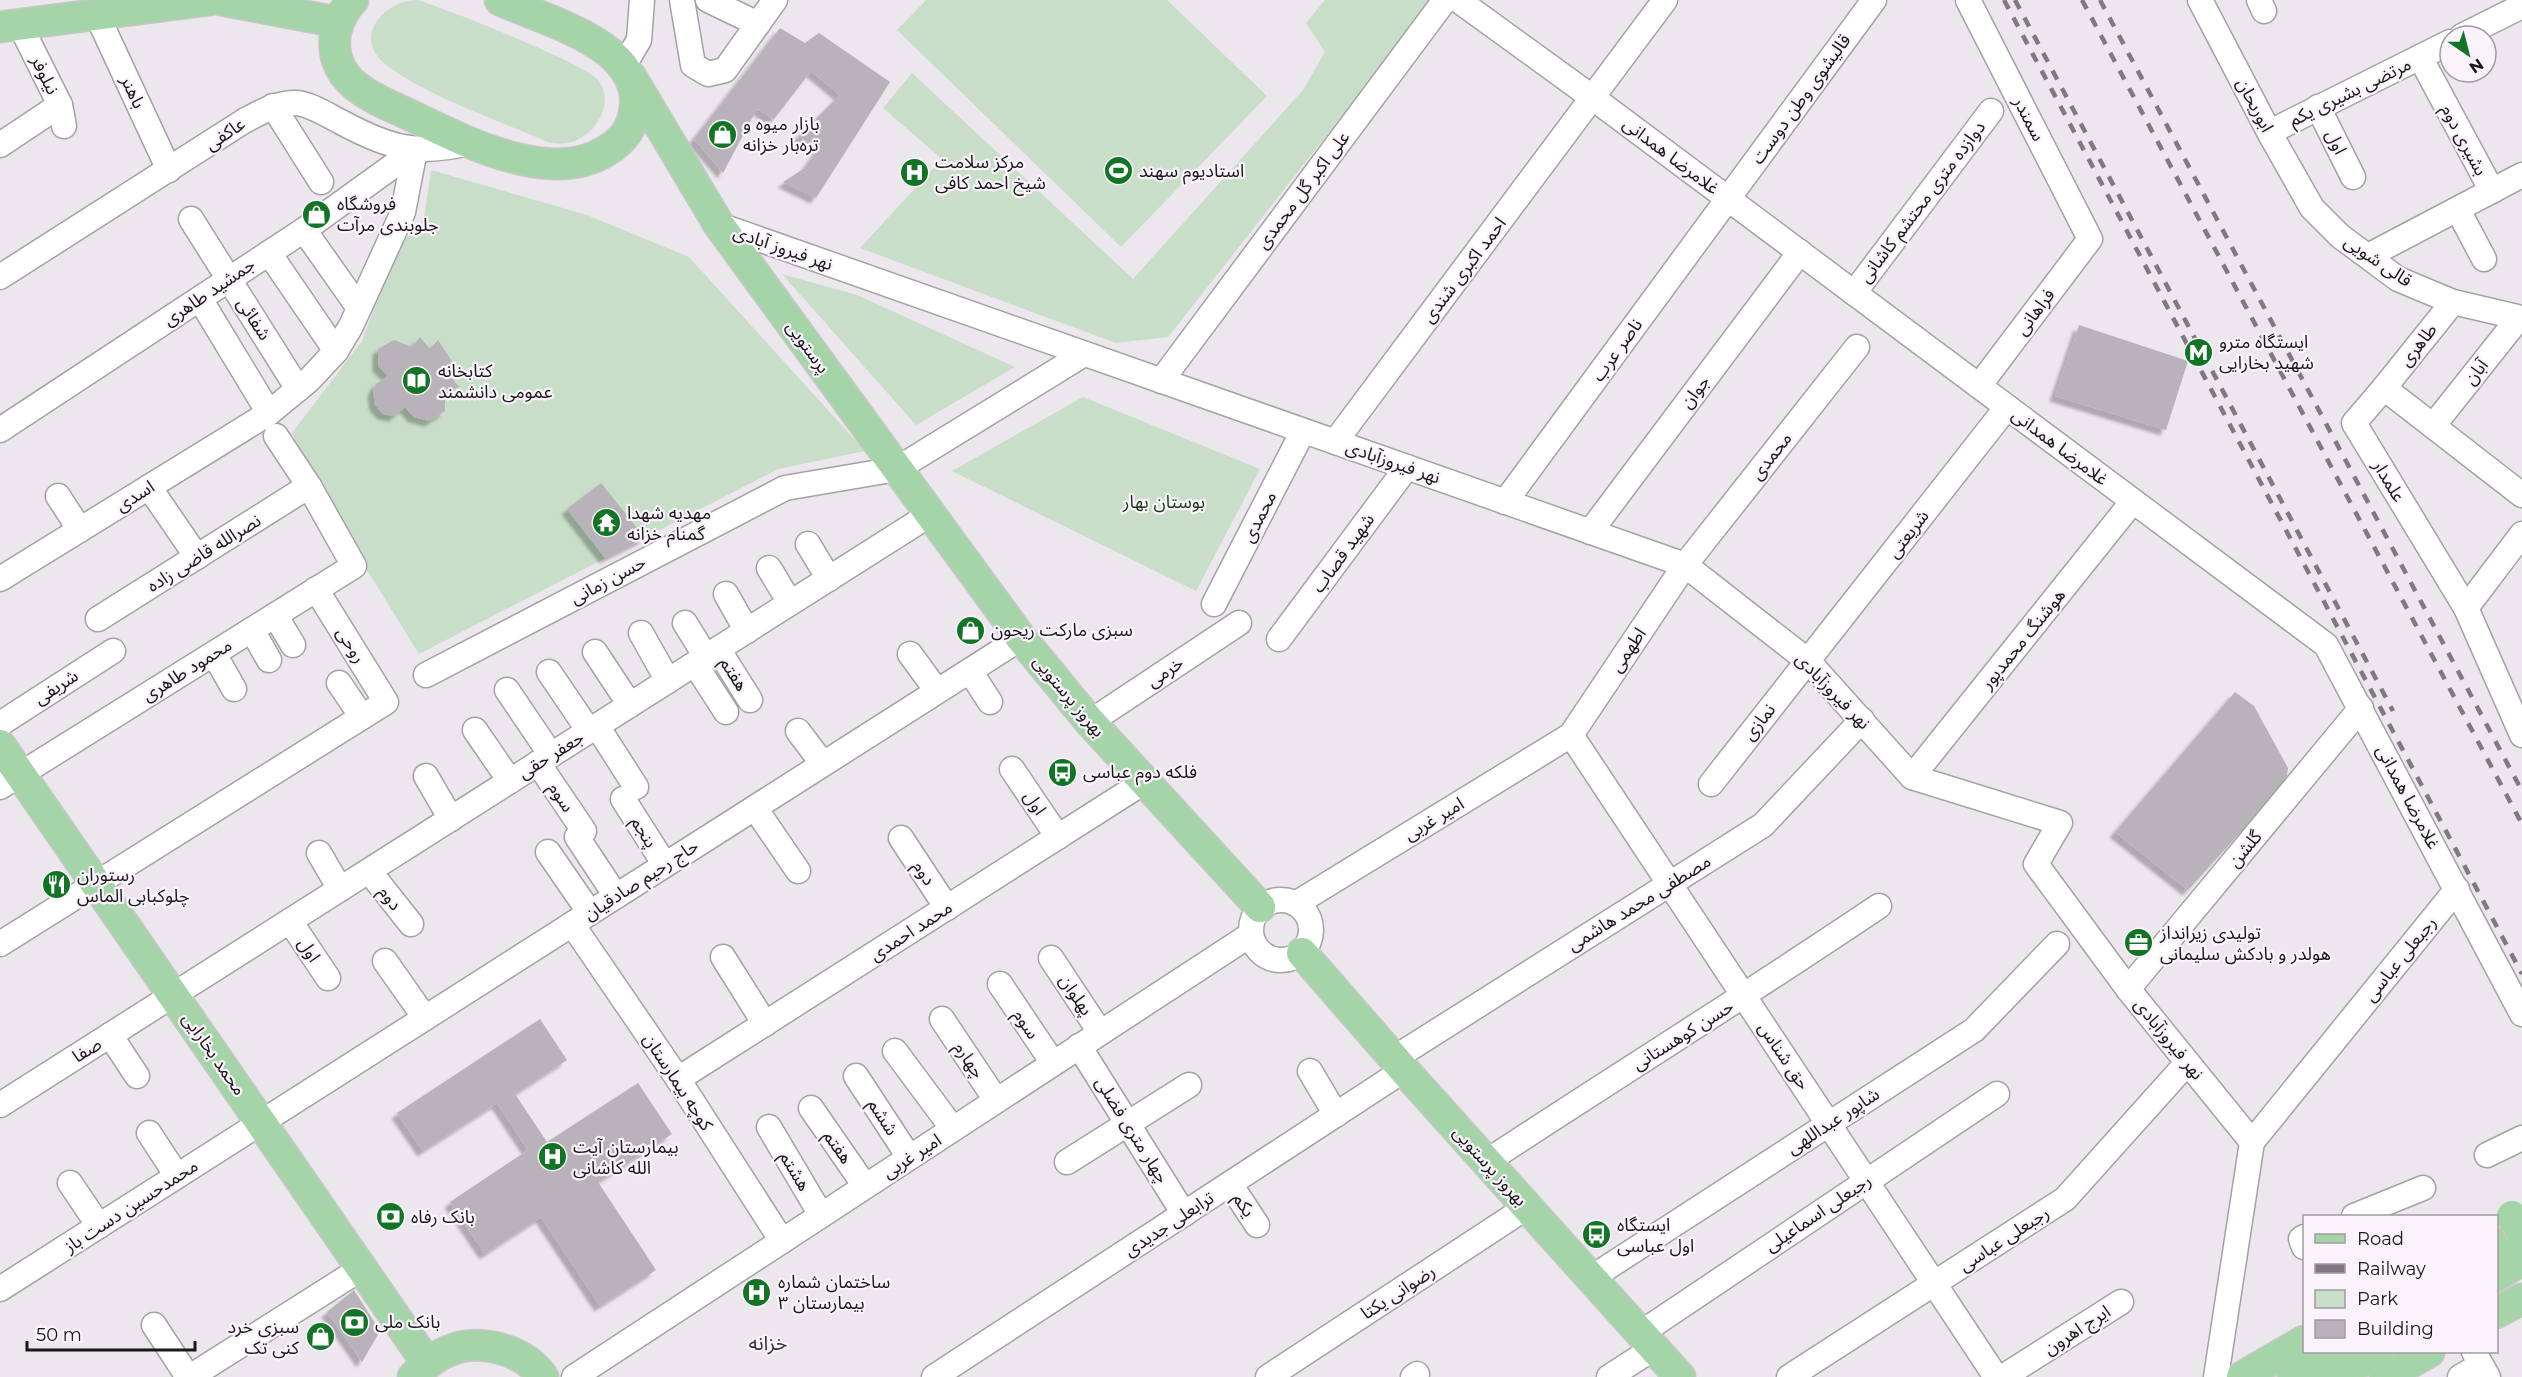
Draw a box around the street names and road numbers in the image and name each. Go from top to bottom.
street label: قالیشوی وطن دوست [1746,30,1856,168]
street label: نیلوفر [26,51,64,98]
street label: مرتضی بشیری یکم [2285,53,2416,133]
street label: باهنر [115,71,150,112]
street label: ابوریحان [2232,74,2278,136]
street label: سمندر [2008,92,2049,145]
street label: بشیری دوم [2433,101,2492,181]
street label: عاکفی [201,113,249,155]
street label: غلامرضا همدانی [1619,113,1723,199]
street label: دوازده متری محتشم کاشانی [1854,117,1992,289]
street label: اول [2321,126,2351,158]
street label: علی اکبر گل محمدی [1251,127,1355,253]
street label: احمد اکبری شندی [1417,213,1511,327]
street label: نهر فیروز آبادی [730,221,836,275]
street label: قالی شویی [2340,230,2416,292]
street label: جمشید طاهری [159,253,259,331]
street label: فراهانی [2010,284,2060,340]
street label: شفائی [232,294,276,344]
street label: ناصر عرب [1587,314,1647,386]
street label: پرستویی [781,316,835,378]
street label: طاهری [2394,319,2442,371]
street label: آبان [2459,354,2493,389]
street label: جوان [1675,371,1715,413]
street label: غلامرضا همدانی [2008,404,2112,490]
street label: محمدی [1746,428,1796,484]
street label: نهر فیروزآبادی [1343,436,1443,488]
street label: علمدار [2367,455,2410,506]
street label: اسدی [112,476,158,516]
street label: محمدی [1237,488,1281,546]
street label: شریعتی [1882,505,1934,563]
street label: نصرالله قاضی زاده [143,509,265,597]
street label: شهید قصاب [1307,509,1379,597]
street label: حسن زمانی [566,551,650,609]
street label: هوشنگ محمدپور [1975,584,2070,694]
street label: روحی [331,623,371,667]
street label: اطهمی [1605,623,1651,677]
street label: محمود طاهری [138,634,236,706]
street label: نهر فیروزآبادی [1791,648,1875,734]
street label: بهروز پرستویی [1028,650,1110,742]
street label: خرمی [1142,652,1188,692]
street label: هفتم [713,653,753,696]
street label: شریفی [30,665,82,709]
street label: نمازی [1738,699,1780,745]
street label: جعفر حقی [514,726,588,784]
street label: غلامرضا همدانی [2371,741,2445,853]
street label: سوم [541,778,579,818]
street label: اول [1019,787,1051,819]
street label: امیر غربی [1400,793,1468,845]
street label: پنجم [624,812,662,853]
street label: گلشن [2223,826,2267,872]
street label: حاج رحیم صادقیان [579,835,704,927]
street label: مصطفی محمد هاشمی [1563,850,1715,956]
street label: دوم [905,856,940,891]
street label: دوم [371,881,406,917]
street label: محمد احمدی [866,896,956,966]
street label: رجبعلی عباسی [2359,912,2441,1006]
street label: اول [293,934,325,966]
street label: پهلوان [1054,970,1098,1020]
street label: نهر فیروزآبادی [2129,994,2209,1084]
street label: حسن کوهستانی [1628,995,1738,1075]
street label: سوم [1006,1005,1044,1045]
street label: محمد بخارایی [177,1008,251,1100]
street label: حق شناس [1753,1018,1815,1094]
street label: کوچه بیمارستان [638,1029,718,1135]
street label: صفا [68,1033,106,1067]
street label: چهارم [946,1037,989,1084]
street label: چهار متری فضلی [1090,1073,1174,1187]
street label: شاپور عبداللهی [1783,1083,1884,1159]
street label: ششم [861,1094,903,1141]
street label: بهروز پرستویی [1448,1121,1532,1211]
street label: هفتم [817,1126,857,1169]
street label: امیر غربی [878,1129,946,1183]
street label: هشتم [773,1147,815,1196]
street label: محمدحسین دست باز [59,1155,202,1258]
street label: رجبعلی اسماعیلی [1761,1169,1875,1257]
street label: ترابعلی جدیدی [1120,1187,1218,1261]
street label: یکم [1226,1189,1260,1222]
street label: رجبعلی عباسی [1955,1202,2053,1276]
street label: رضوانی یکتا [1357,1260,1439,1324]
street label: ایرج اهرون [2039,1300,2116,1361]

